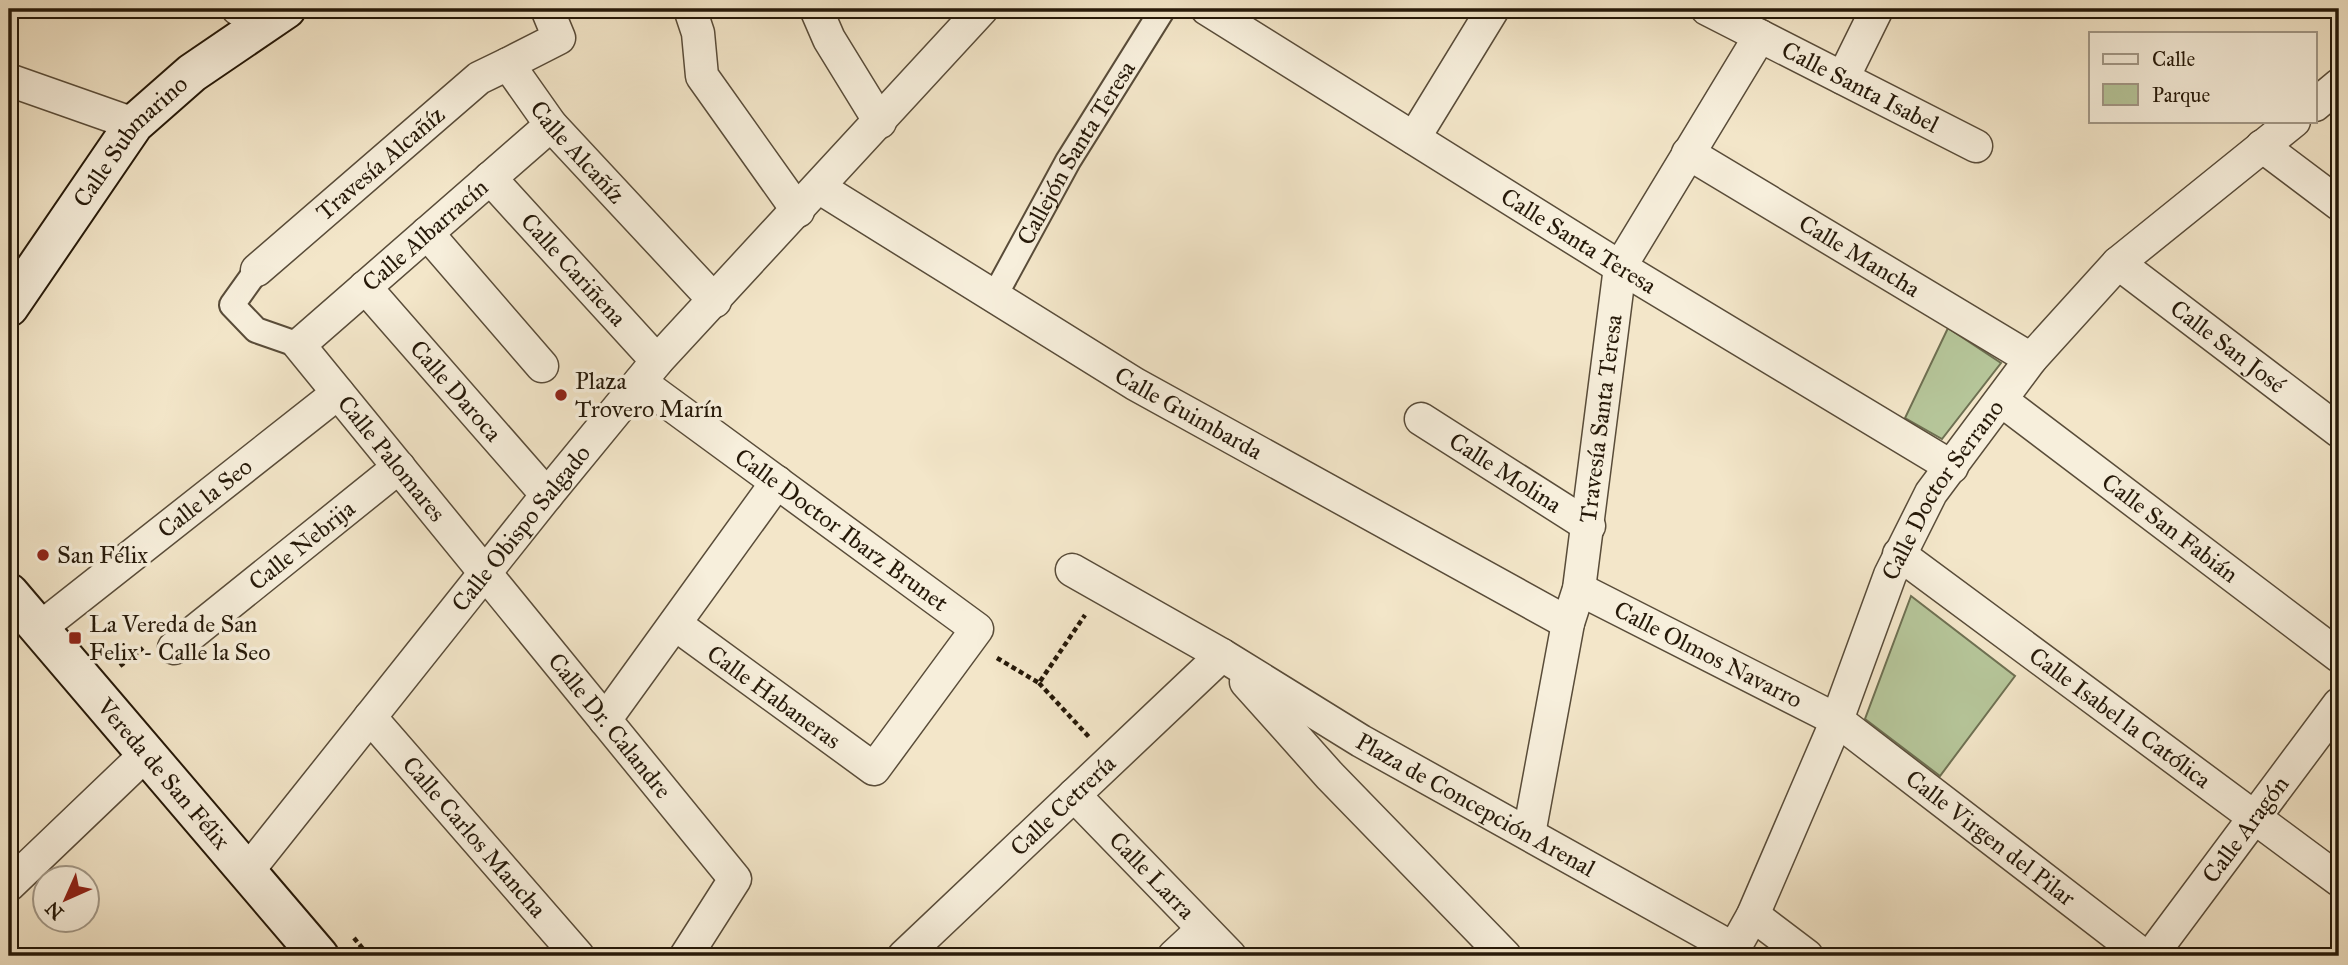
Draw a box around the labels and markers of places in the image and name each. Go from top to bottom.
place label: Plaza Trovero Marín [575,366,723,424]
marker: Plaza Trovero Marín [553,387,569,403]
place label: San Félix [57,540,148,570]
marker: San Félix [35,547,51,563]
place label: La Vereda de San Felix - Calle la Seo [89,609,271,667]
marker: La Vereda de San Felix - Calle la Seo [67,630,83,646]

